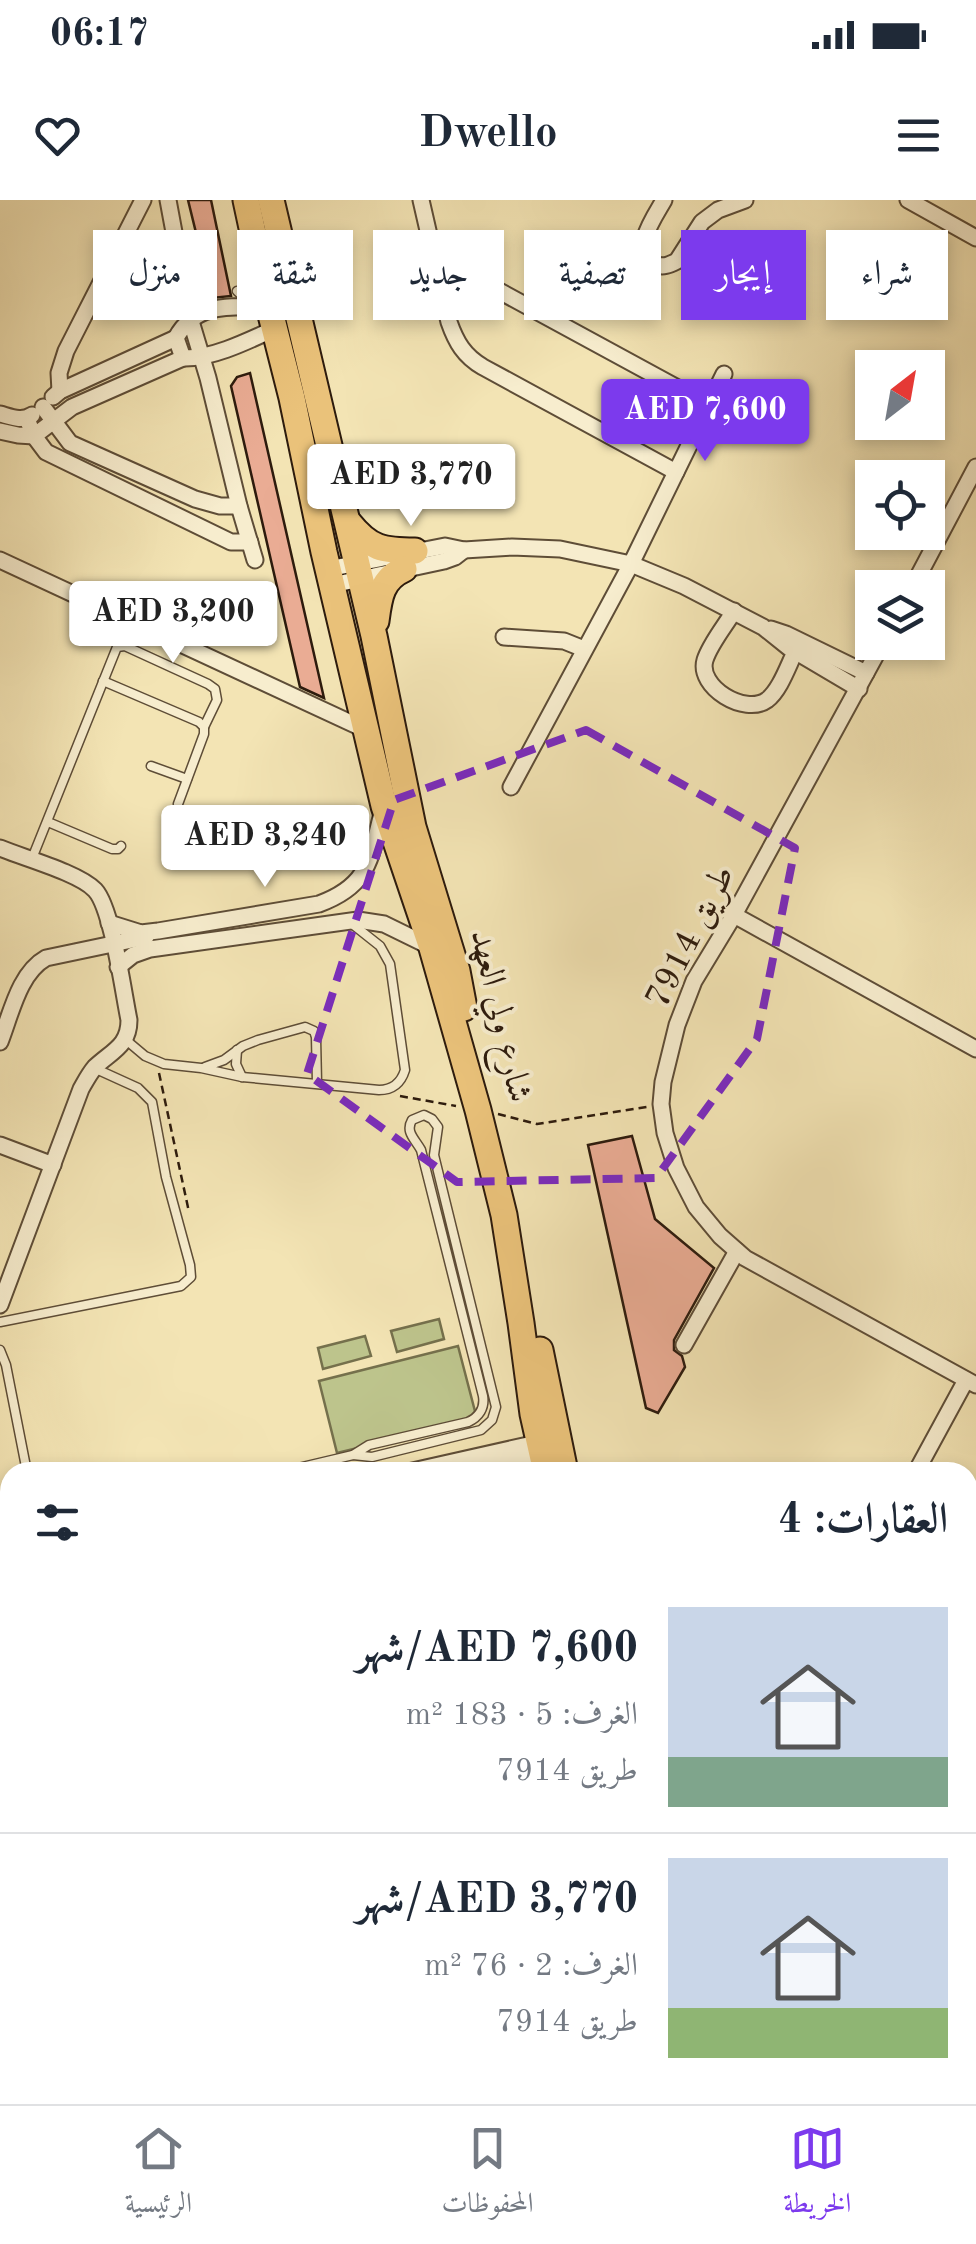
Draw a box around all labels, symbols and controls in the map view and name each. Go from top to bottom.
text: 06:17 [50,16,149,54]
icon: heart [30,108,85,163]
icon: menu [891,108,946,163]
text: Dwello [418,112,558,157]
chip: منزل [93,230,217,320]
chip: شقة [237,230,353,320]
chip: جديد [373,230,504,320]
chip: تصفية [524,230,661,320]
chip: إيجار [681,230,806,320]
chip: شراء [826,230,948,320]
north arrow [855,350,945,440]
map controls [855,350,945,660]
pin: AED 7,600 [591,379,819,464]
text: AED 7,600 [623,395,787,427]
pin: AED 3,770 [297,444,525,529]
text: AED 3,770 [329,460,493,492]
button: locate [855,460,945,550]
button: layers [855,570,945,660]
pin: AED 3,200 [59,581,287,666]
text: AED 3,200 [91,597,255,629]
pin: AED 3,240 [151,805,379,890]
text: AED 3,240 [183,821,347,853]
street label: طريق 7914 [640,860,744,1015]
street label: شارع ولي العهد [454,926,537,1108]
icon: filters [30,1495,85,1550]
text: العقارات: 4 [778,1500,948,1542]
text: AED 7,600/شهر [356,1629,638,1671]
icon: home [748,1647,868,1767]
text: الغرف: 5 · 183 m² [406,1700,638,1732]
text: طريق 7914 [496,1756,638,1788]
text: AED 3,770/شهر [356,1880,638,1922]
icon: home [748,1898,868,2018]
text: الغرف: 2 · 76 m² [424,1951,638,1983]
text: طريق 7914 [496,2007,638,2039]
tab: الرئيسية [125,2121,192,2230]
tab: المحفوظات [441,2121,534,2230]
tab: الخريطة [783,2121,851,2230]

